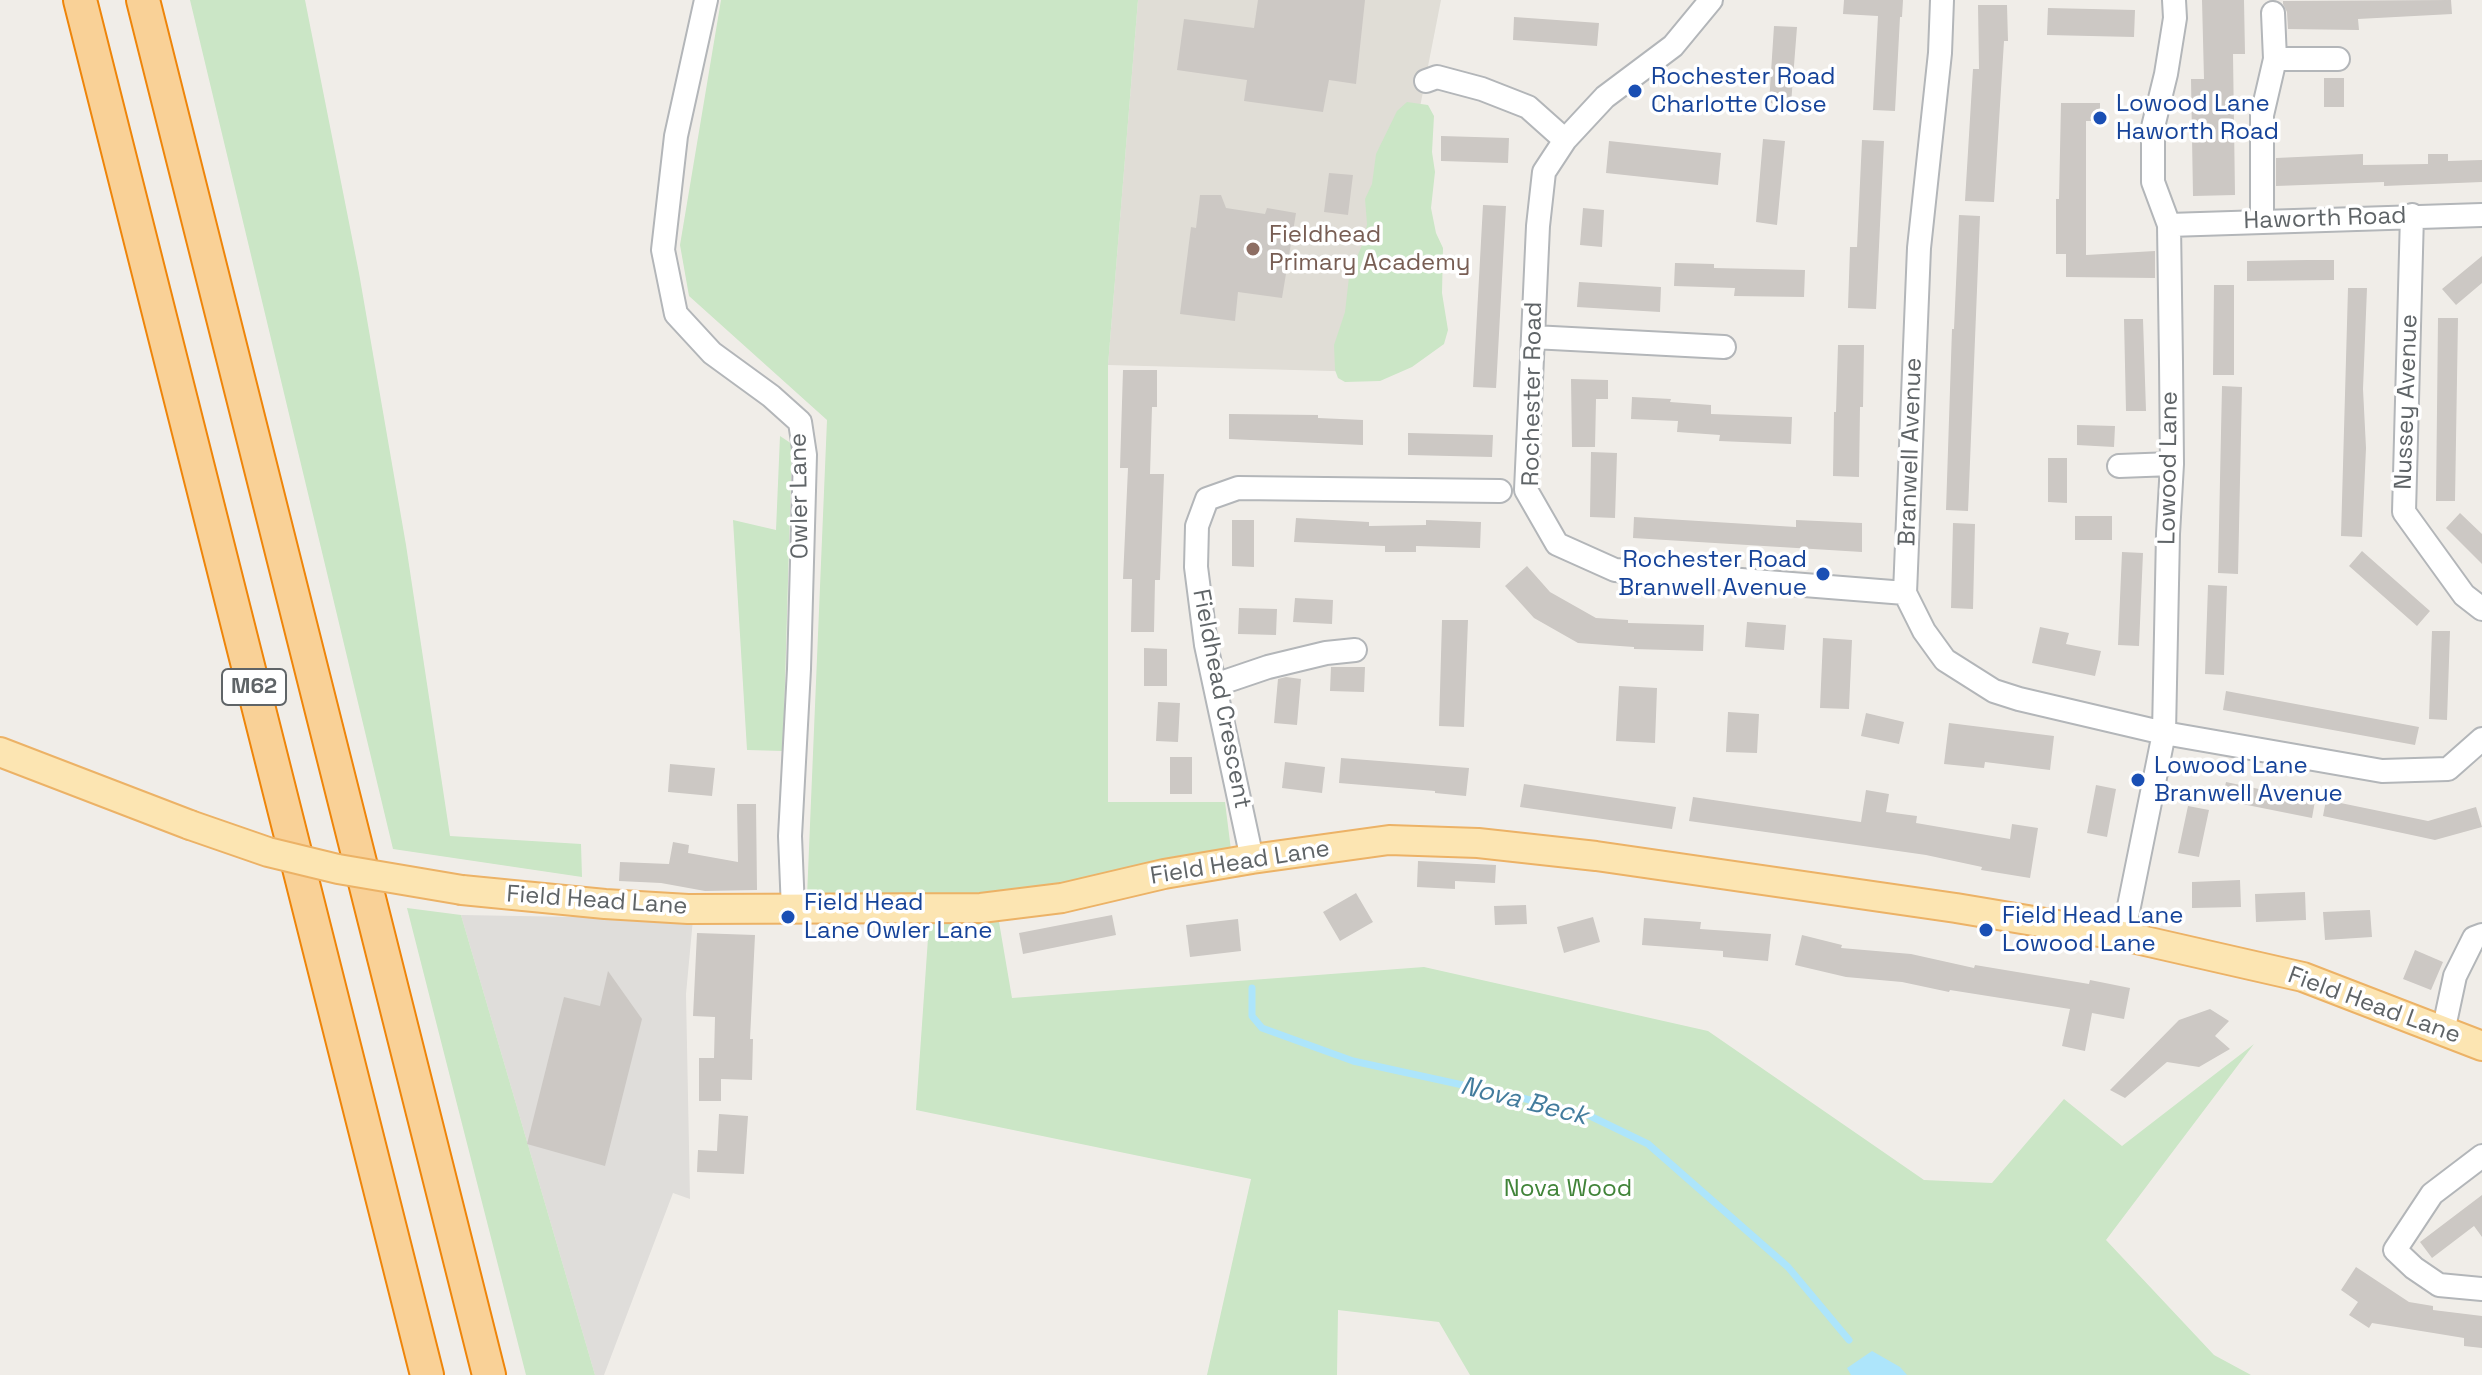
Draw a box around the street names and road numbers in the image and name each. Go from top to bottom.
street label: Haworth Road [2243,202,2407,236]
street label: Rochester Road [1517,301,1549,487]
street label: Nussey Avenue [2390,314,2424,490]
street label: Branwell Avenue [1893,357,1929,547]
street label: Lowood Lane [2153,391,2185,545]
street label: Owler Lane [784,433,816,559]
street label: Fieldhead Crescent [1186,587,1256,811]
road number: M62 [222,669,286,705]
street label: Field Head Lane [1148,835,1332,891]
street label: Field Head Lane [506,880,688,922]
street label: Field Head Lane [2284,961,2464,1051]

